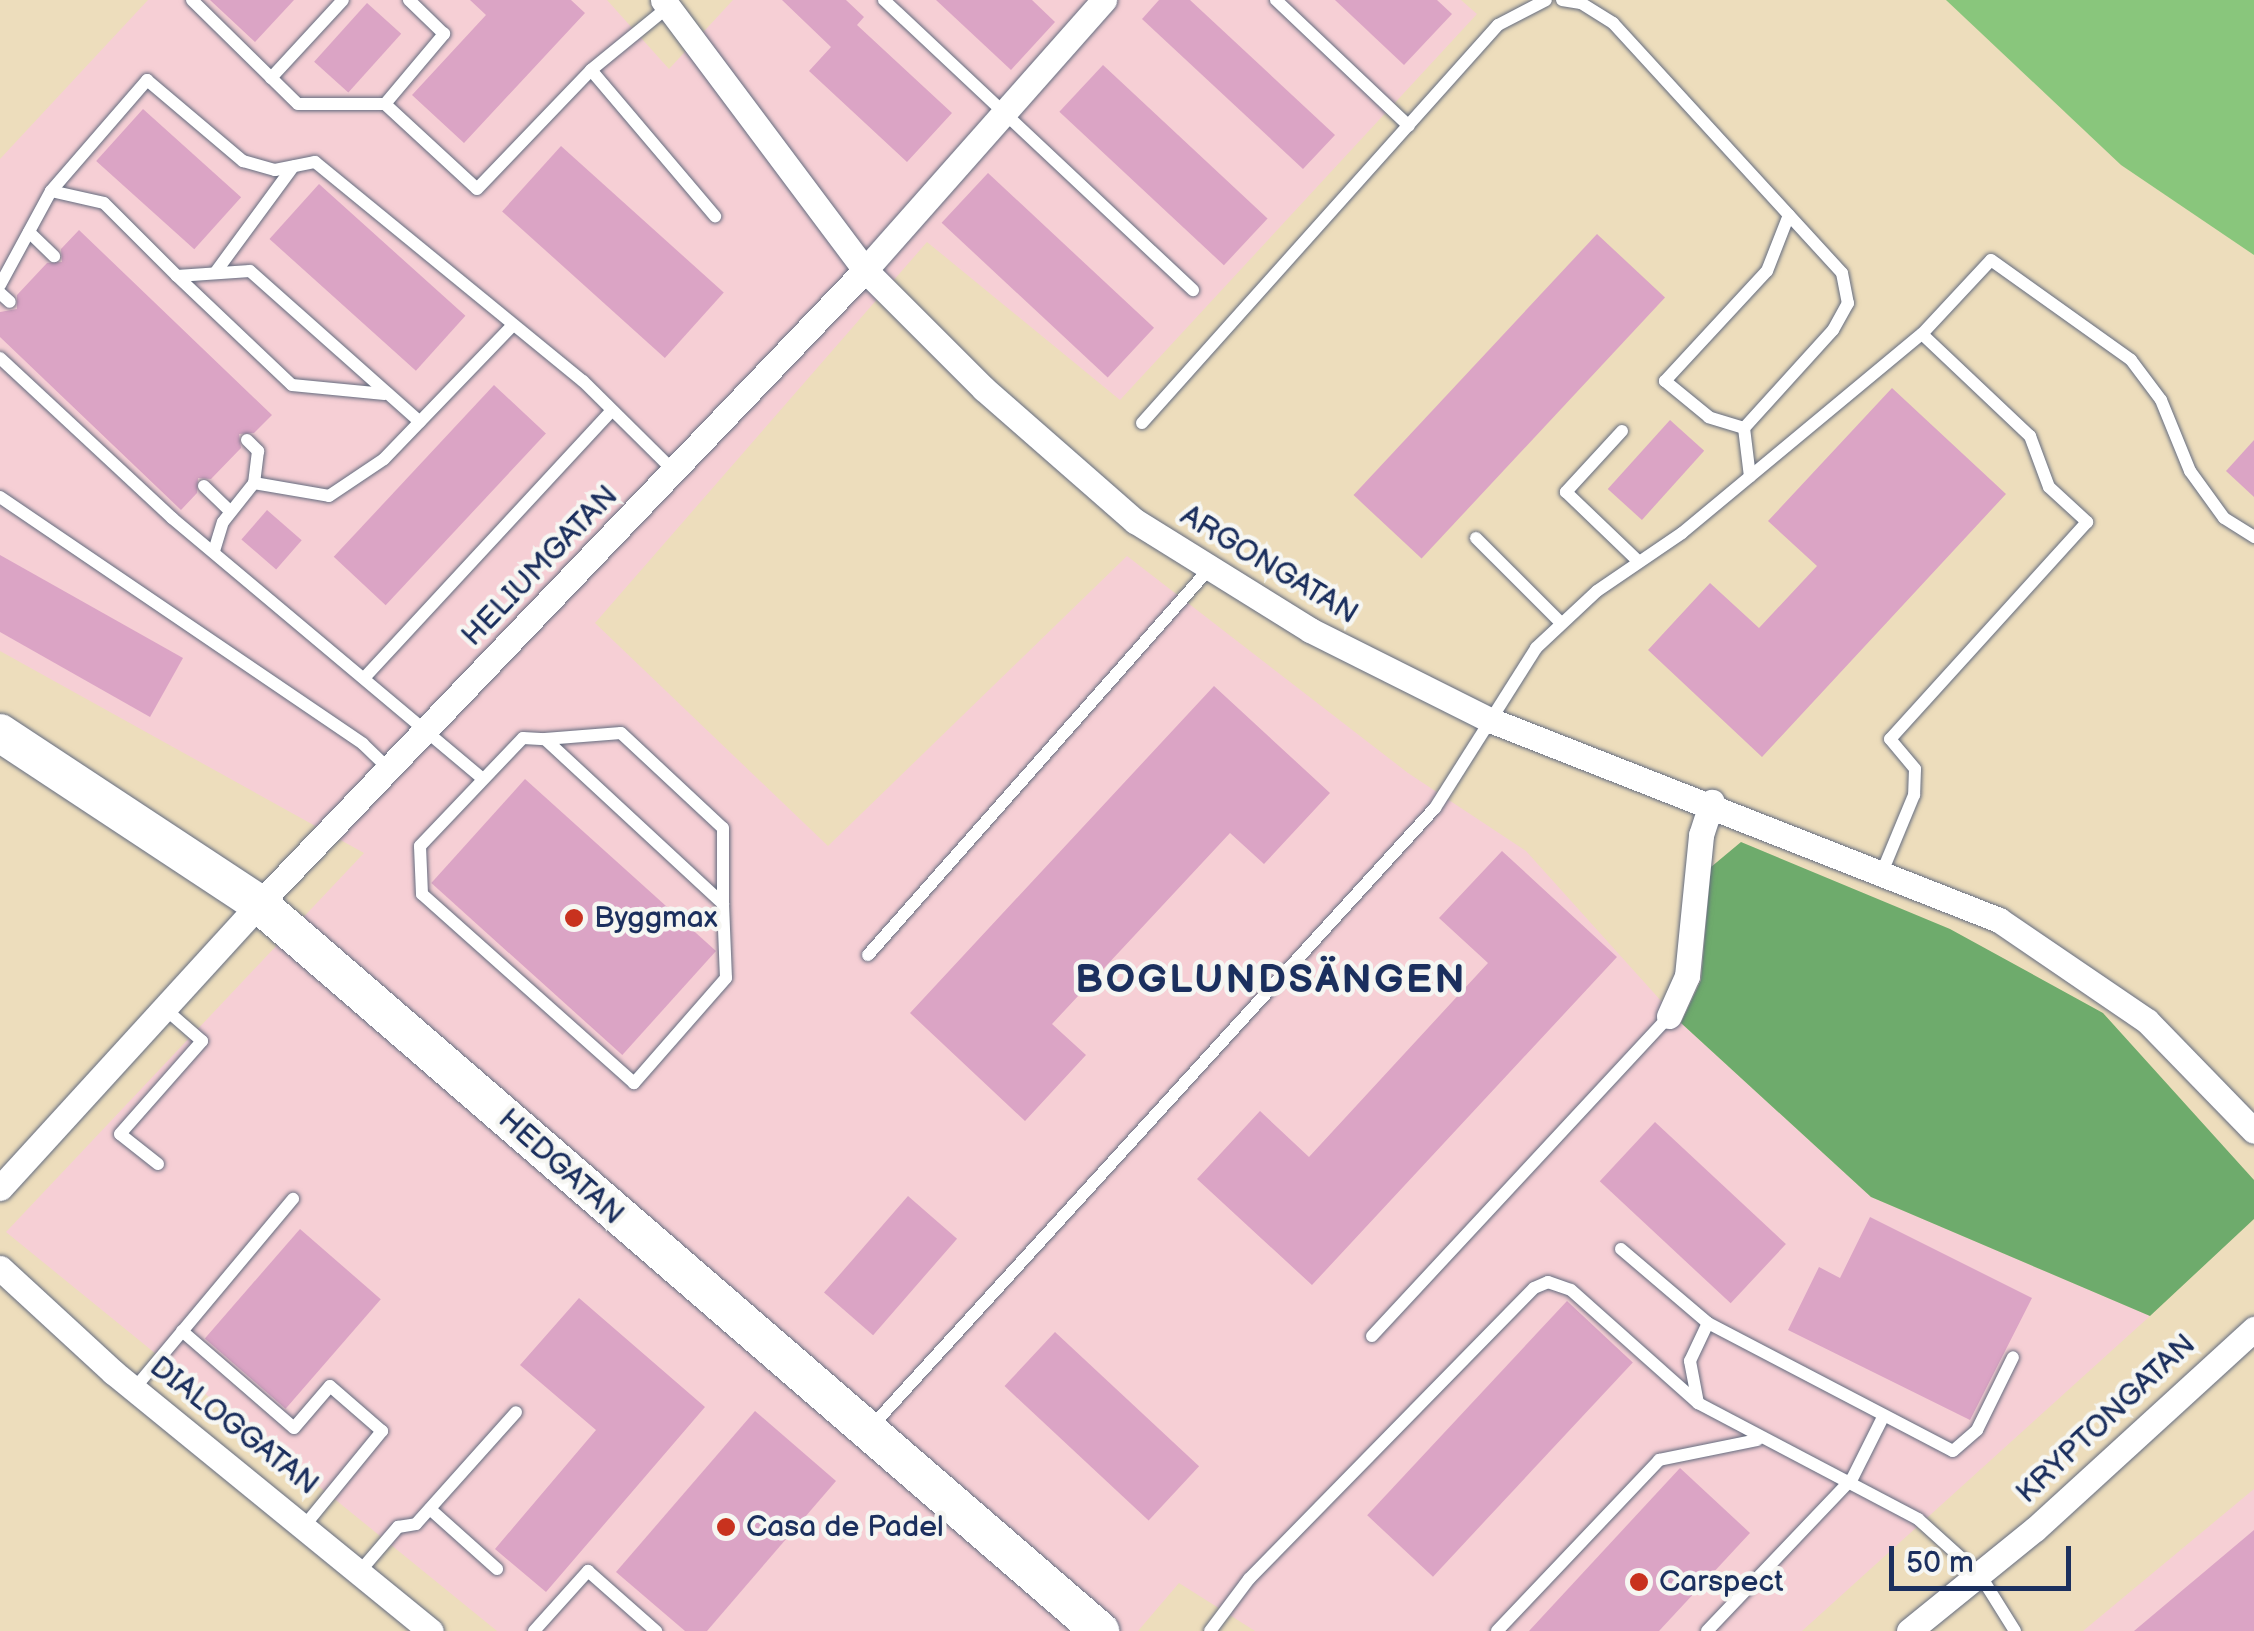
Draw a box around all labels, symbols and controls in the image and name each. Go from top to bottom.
street label: HELIUMGATAN [454,478,626,654]
street label: ARGONGATAN [1174,498,1364,632]
place label: Byggmax [594,900,718,936]
marker: Byggmax [563,907,585,929]
district label: BOGLUNDSÄNGEN [1075,956,1467,1004]
street label: HEDGATAN [491,1101,631,1233]
street label: KRYPTONGATAN [2009,1327,2203,1511]
street label: DIALOGGATAN [143,1349,325,1503]
place label: Casa de Padel [746,1509,944,1545]
marker: Casa de Padel [715,1516,737,1538]
scale bar [1894,1526,2076,1588]
text: 50 m [1906,1545,1974,1581]
place label: Carspect [1659,1564,1783,1600]
marker: Carspect [1628,1571,1650,1593]

